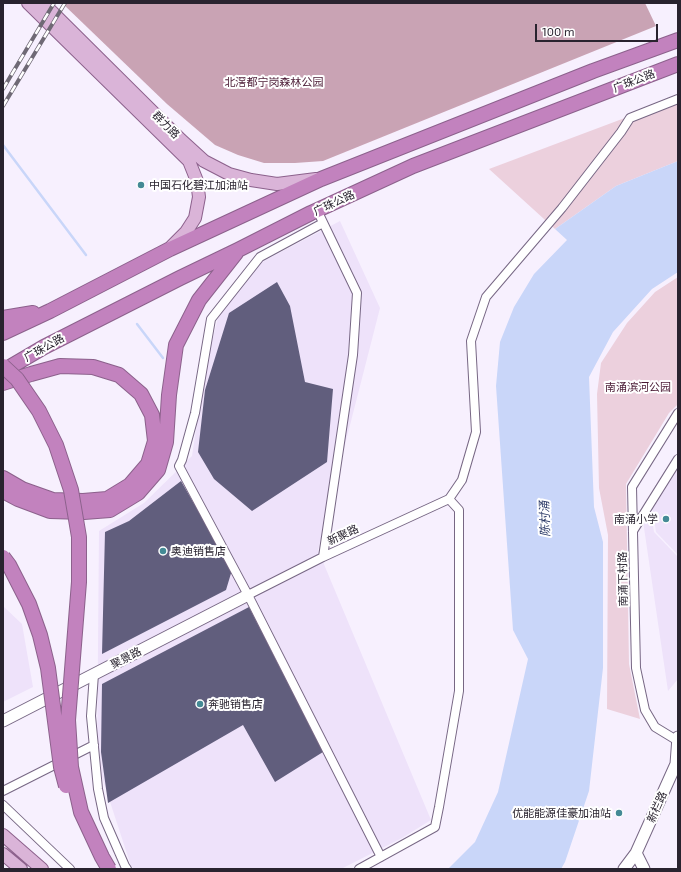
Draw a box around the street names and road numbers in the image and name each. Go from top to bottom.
street label: 广珠公路 [611,67,657,95]
street label: 群力路 [150,109,182,141]
street label: 广珠公路 [311,188,357,218]
street label: 广珠公路 [22,332,66,364]
street label: 新聚路 [325,522,361,548]
street label: 南涌下村路 [616,551,630,607]
street label: 聚景路 [108,645,144,671]
street label: 新栏路 [644,789,670,825]

